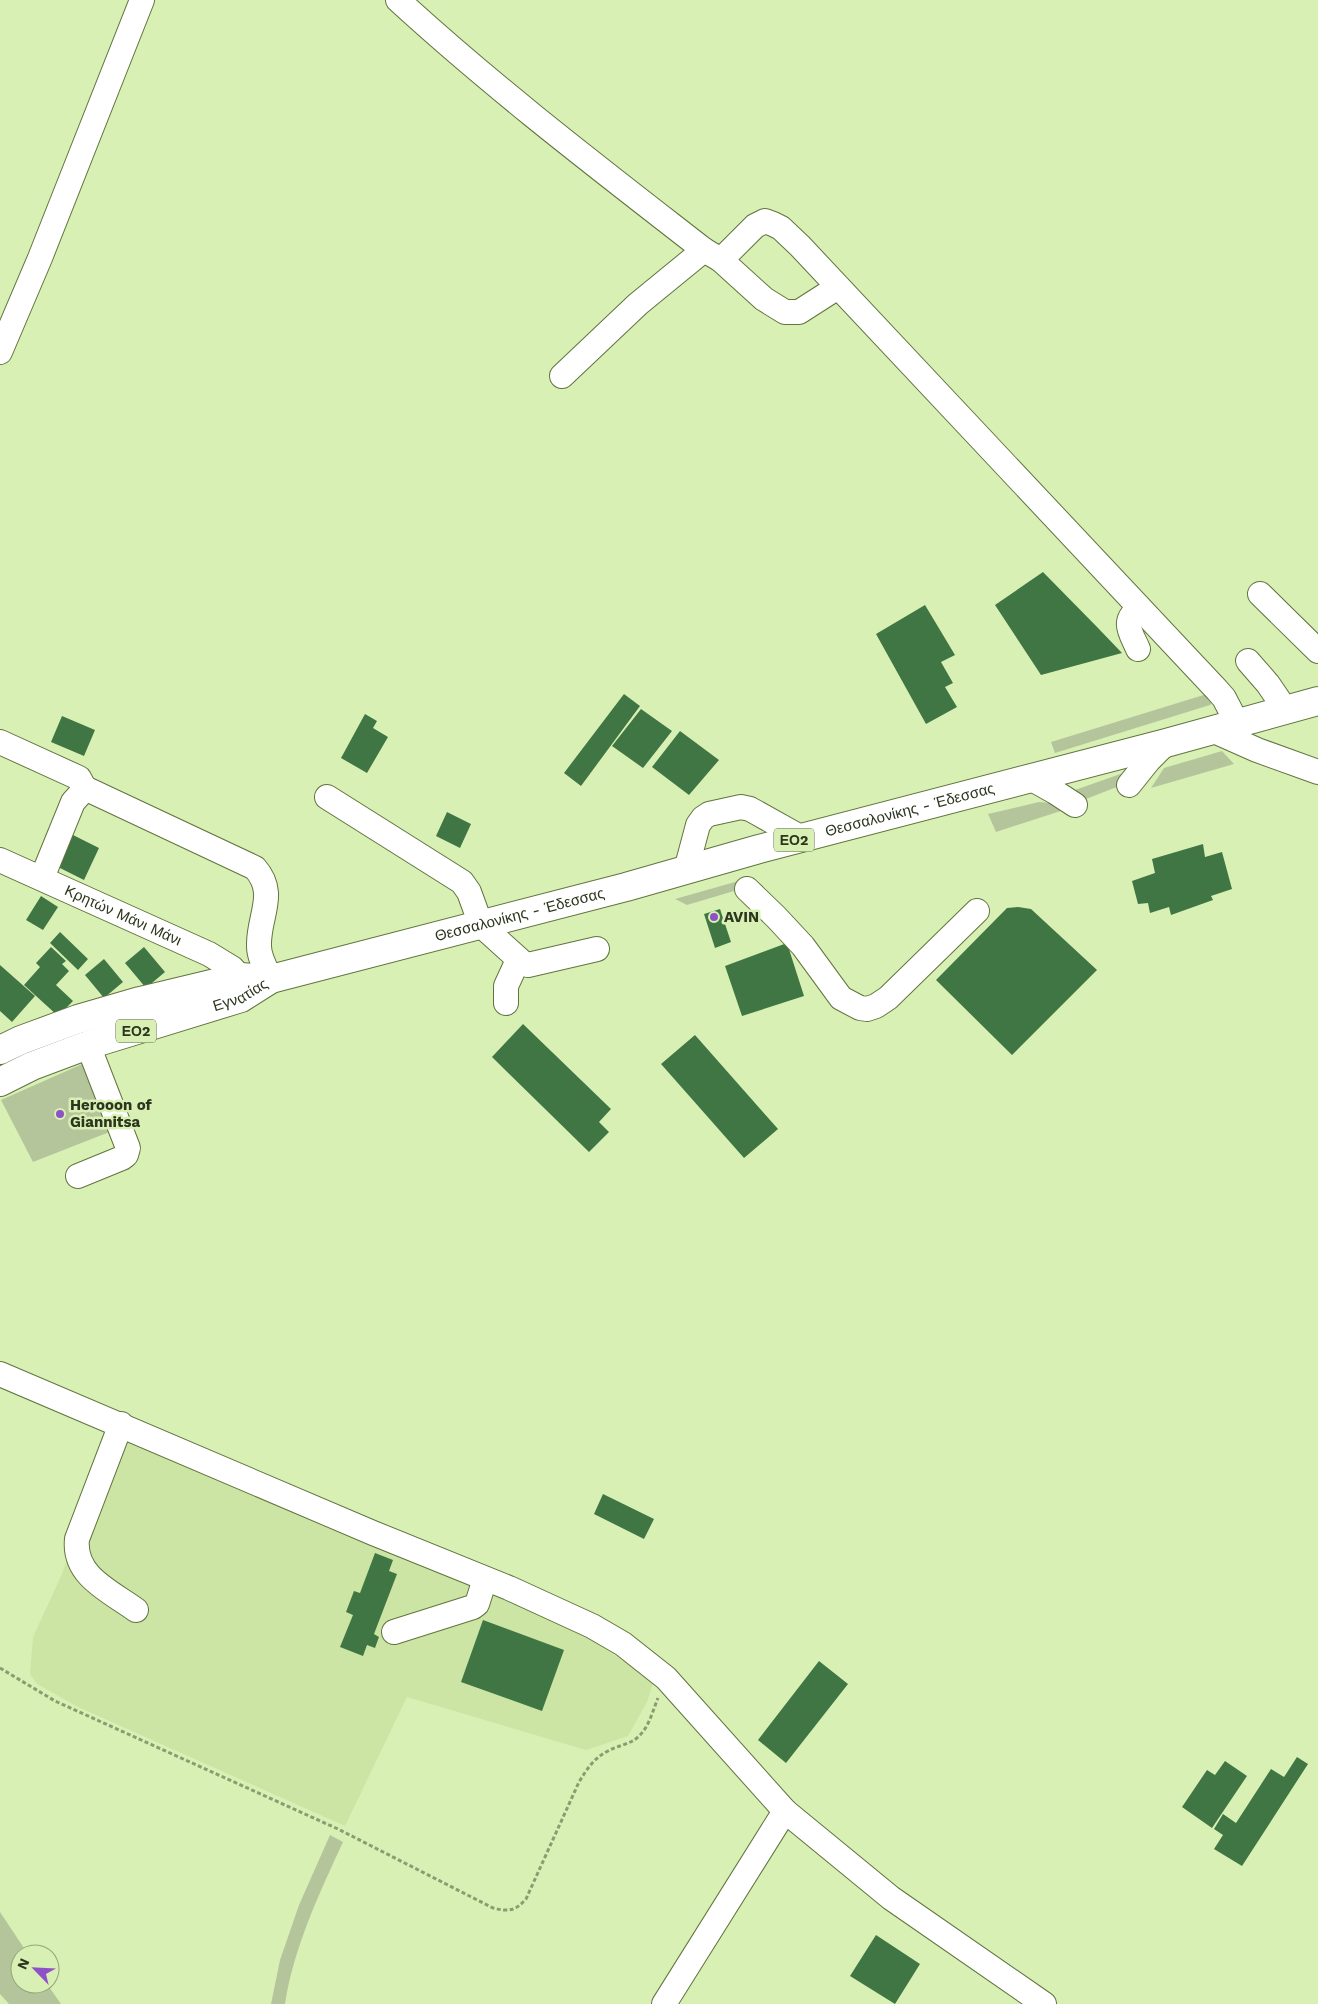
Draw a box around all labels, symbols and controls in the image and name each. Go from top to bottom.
street label: Θεσσαλονίκης - Έδεσσας [823,779,996,840]
road number: ΕΟ2 [774,828,814,852]
street label: Κρητών Μάνι Μάνι [62,881,184,949]
street label: Θεσσαλονίκης - Έδεσσας [433,884,606,945]
place label: AVIN [724,908,759,926]
marker: AVIN [708,911,720,923]
street label: Εγνατίας [211,974,271,1015]
road number: ΕΟ2 [116,1019,156,1042]
place label: Herooon of Giannitsa [70,1096,153,1131]
marker: Herooon of Giannitsa [54,1108,66,1120]
north arrow [10,1944,60,1994]
text: N [14,1956,33,1972]

